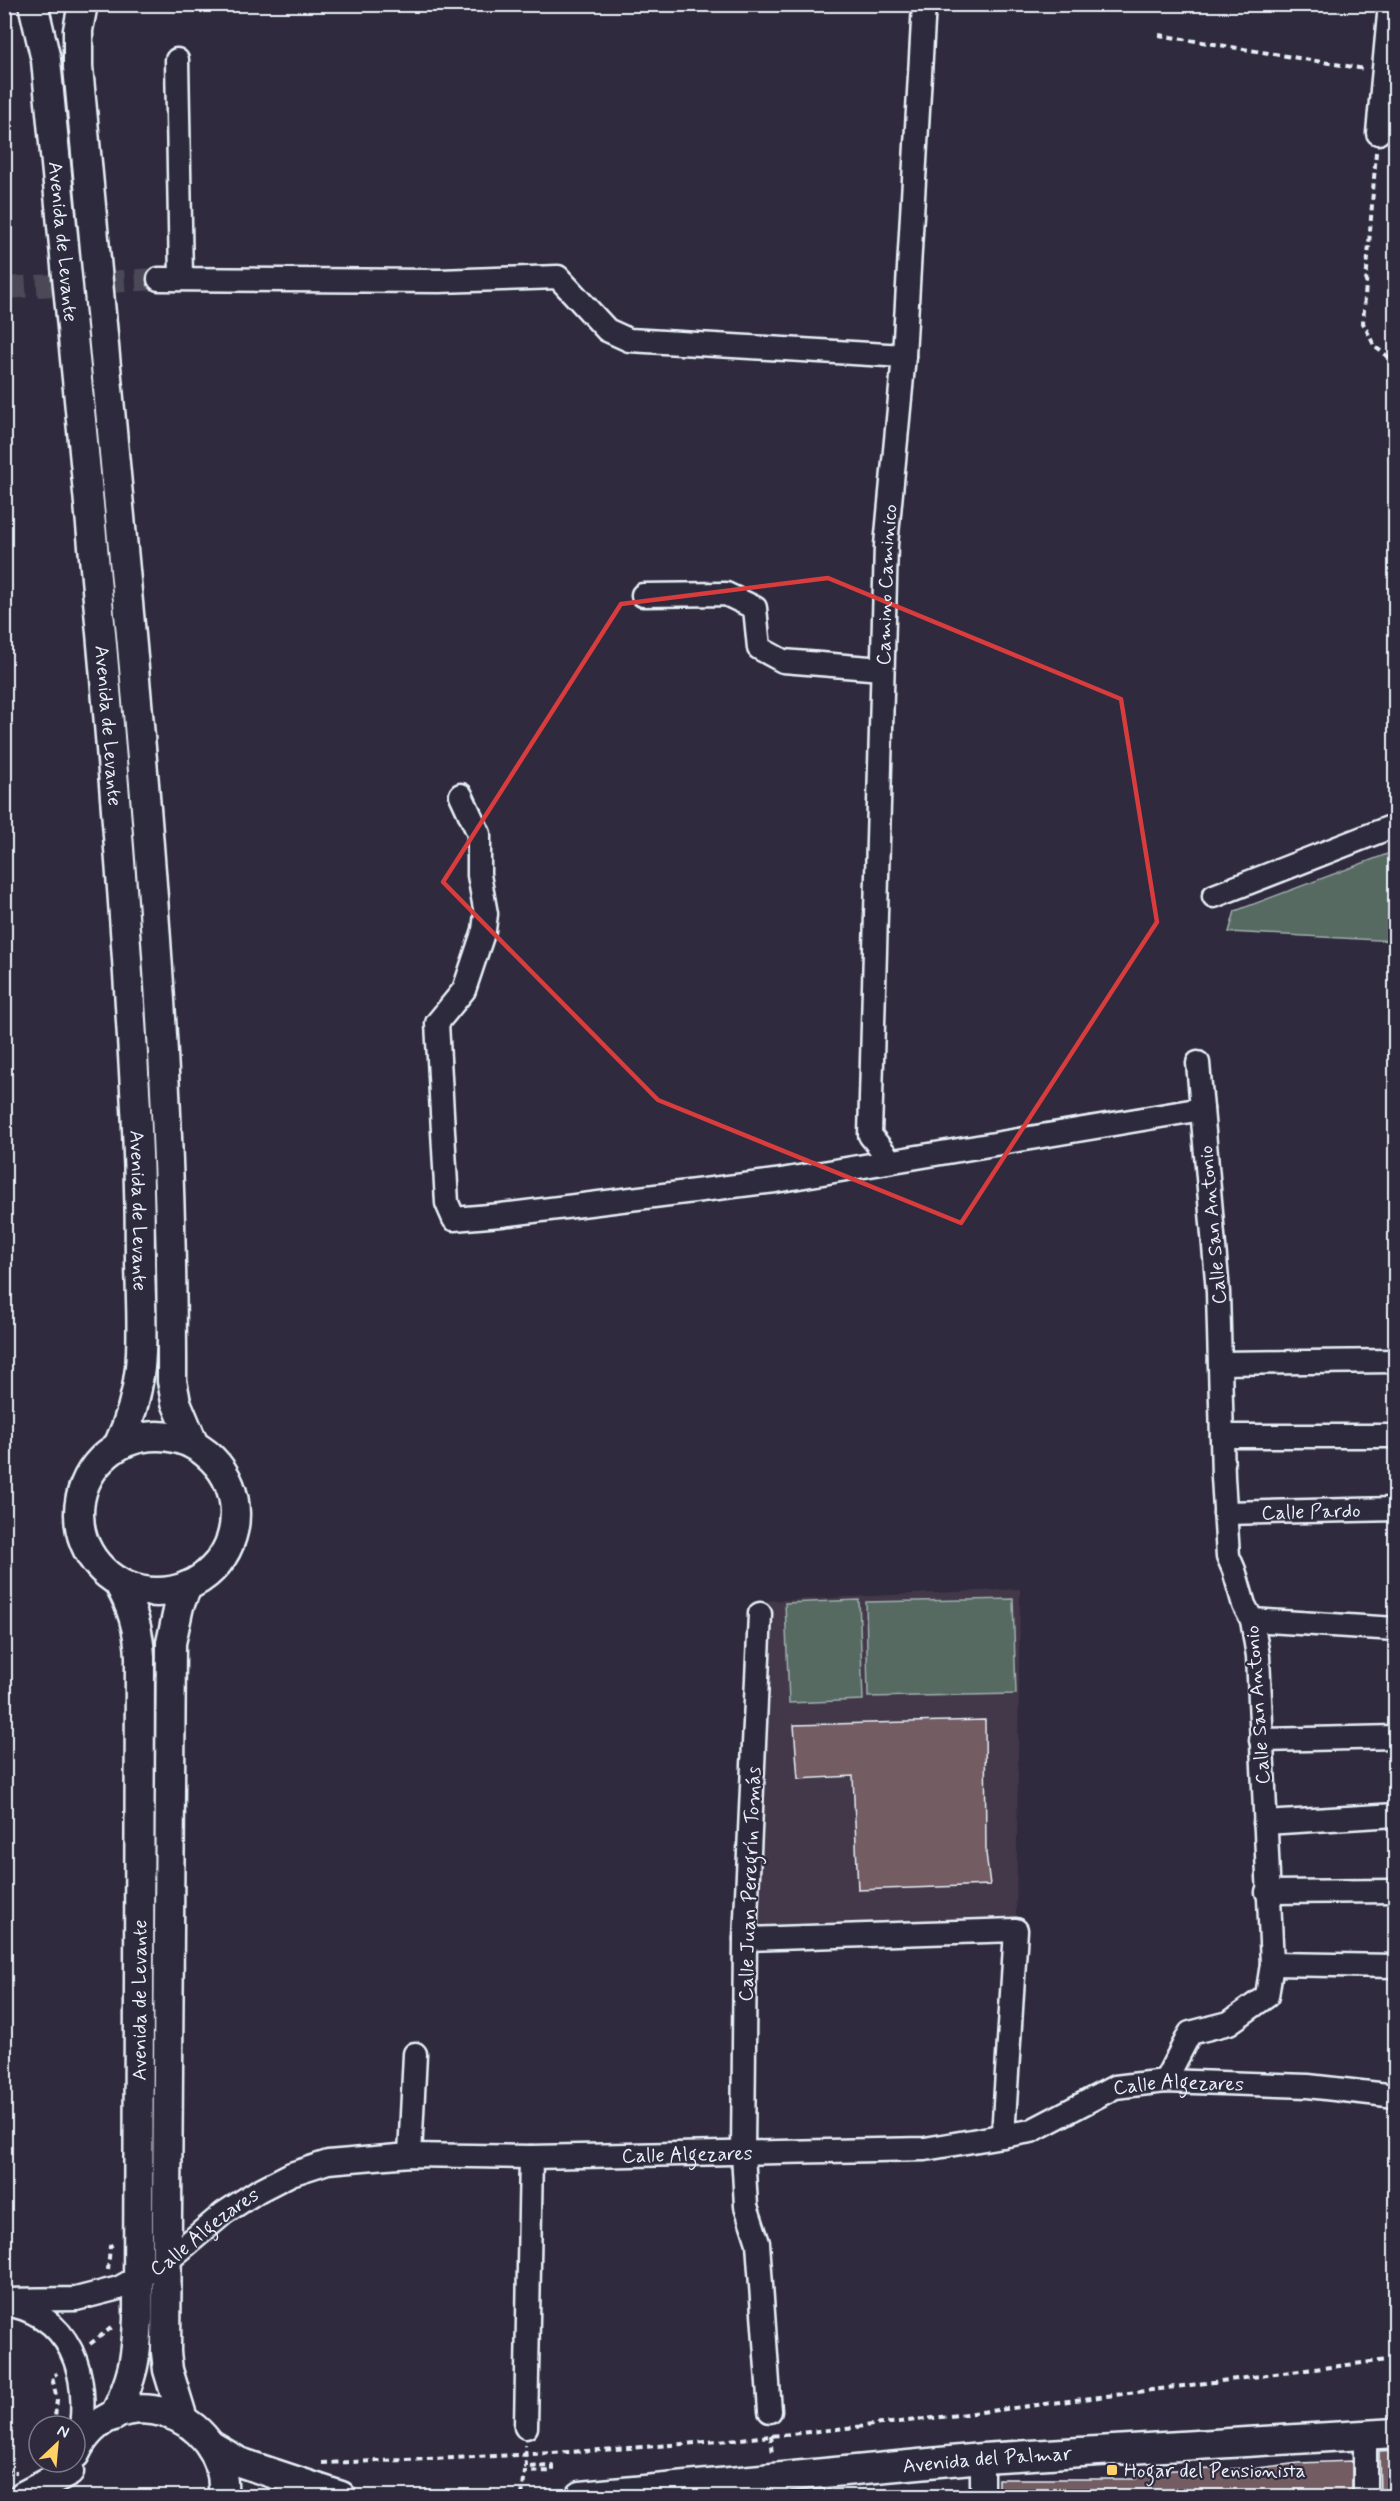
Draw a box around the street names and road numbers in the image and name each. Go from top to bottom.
street label: Avenida de Levante [41,160,83,323]
street label: Camino Caminico [871,503,905,666]
street label: Avenida de Levante [87,644,128,807]
street label: Avenida de Levante [122,1129,153,1292]
street label: Calle San Antonio [1193,1144,1234,1305]
street label: Calle Pardo [1261,1498,1361,1527]
street label: Calle San Antonio [1239,1624,1278,1785]
street label: Calle Juan Peregrín Tomás [733,1766,770,2002]
street label: Avenida de Levante [127,1919,154,2081]
street label: Calle Algezares [1112,2069,1244,2102]
street label: Calle Algezares [621,2141,753,2171]
street label: Calle Algezares [146,2182,265,2283]
street label: Avenida del Palmar [902,2441,1074,2480]

